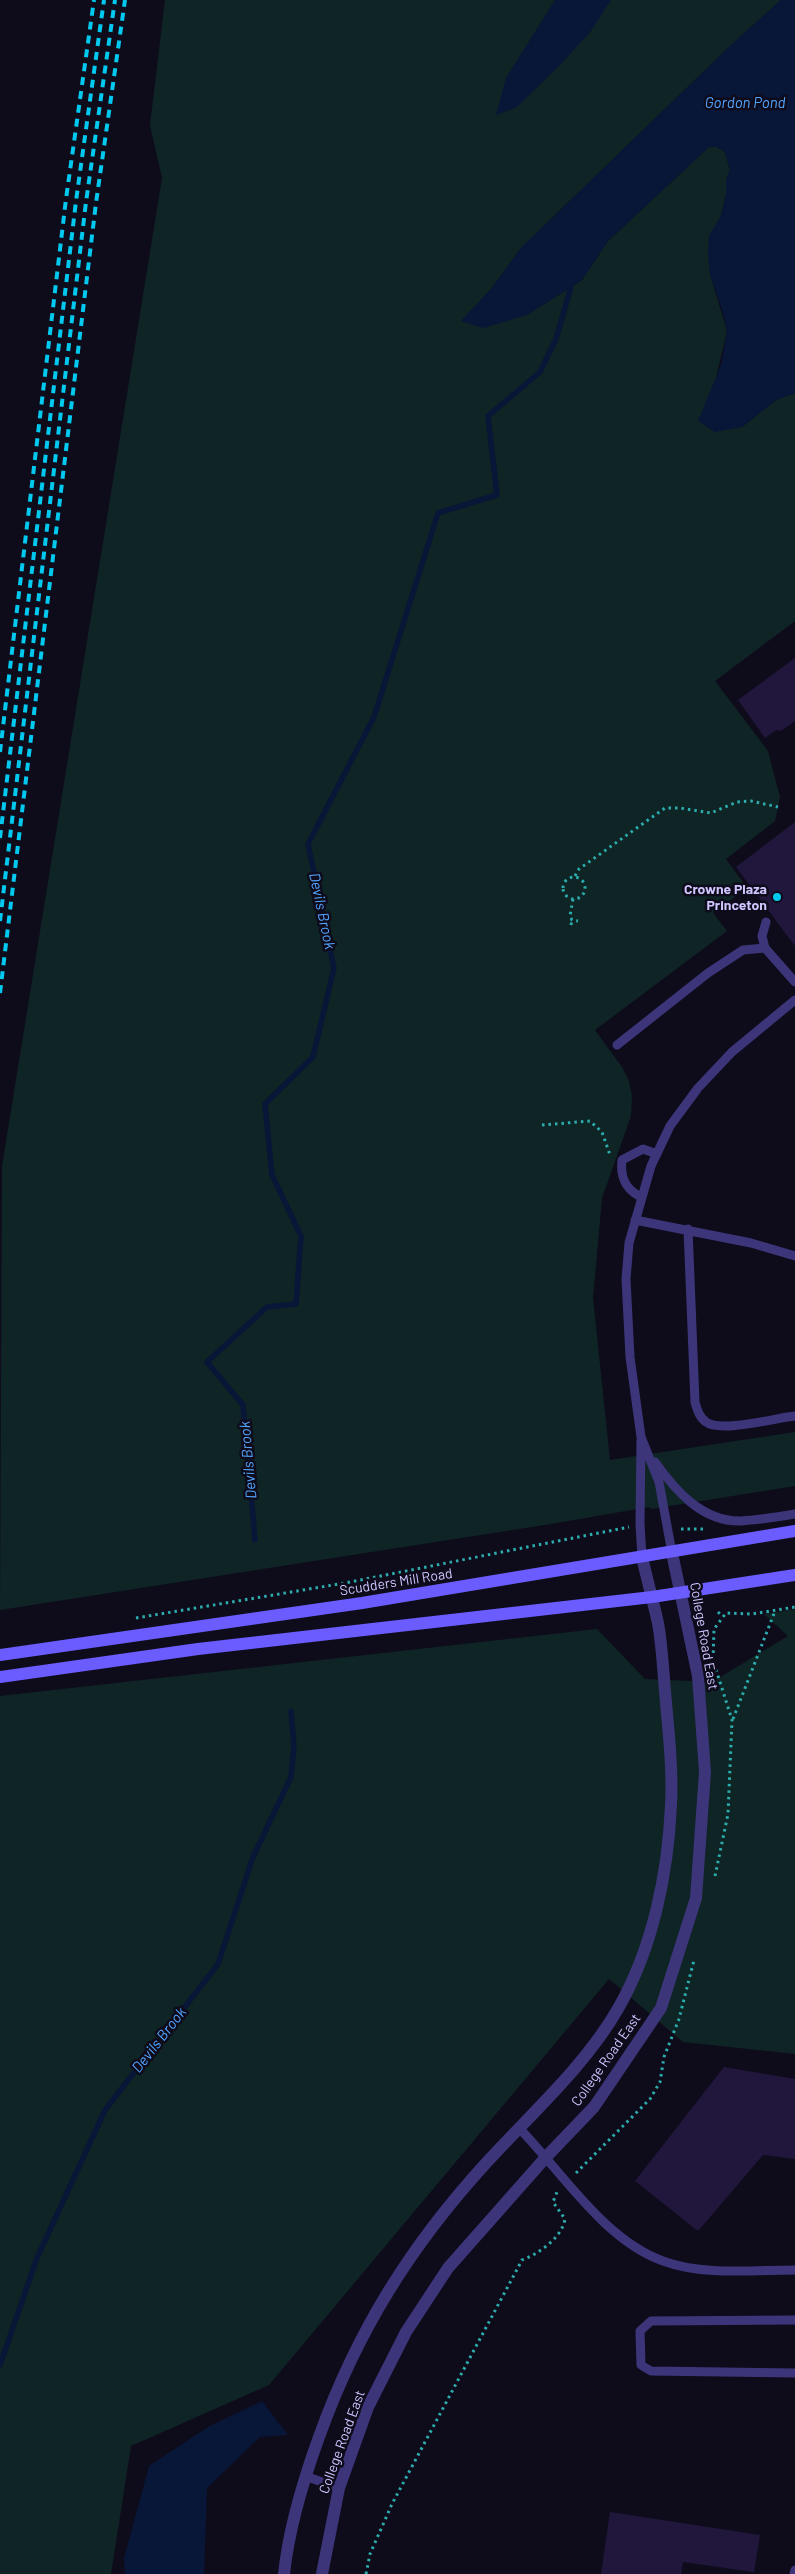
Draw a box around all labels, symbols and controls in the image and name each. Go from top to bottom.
water label: Gordon Pond [705,94,785,112]
water label: Devils Brook [305,871,339,951]
place label: Crowne Plaza Princeton [684,881,767,914]
marker: Crowne Plaza Princeton [771,891,783,903]
water label: Devils Brook [236,1420,260,1500]
street label: Scudders Mill Road [338,1565,454,1599]
street label: College Road East [686,1581,722,1691]
water label: Devils Brook [128,2004,190,2076]
street label: College Road East [568,2011,644,2109]
street label: College Road East [315,2388,369,2496]

